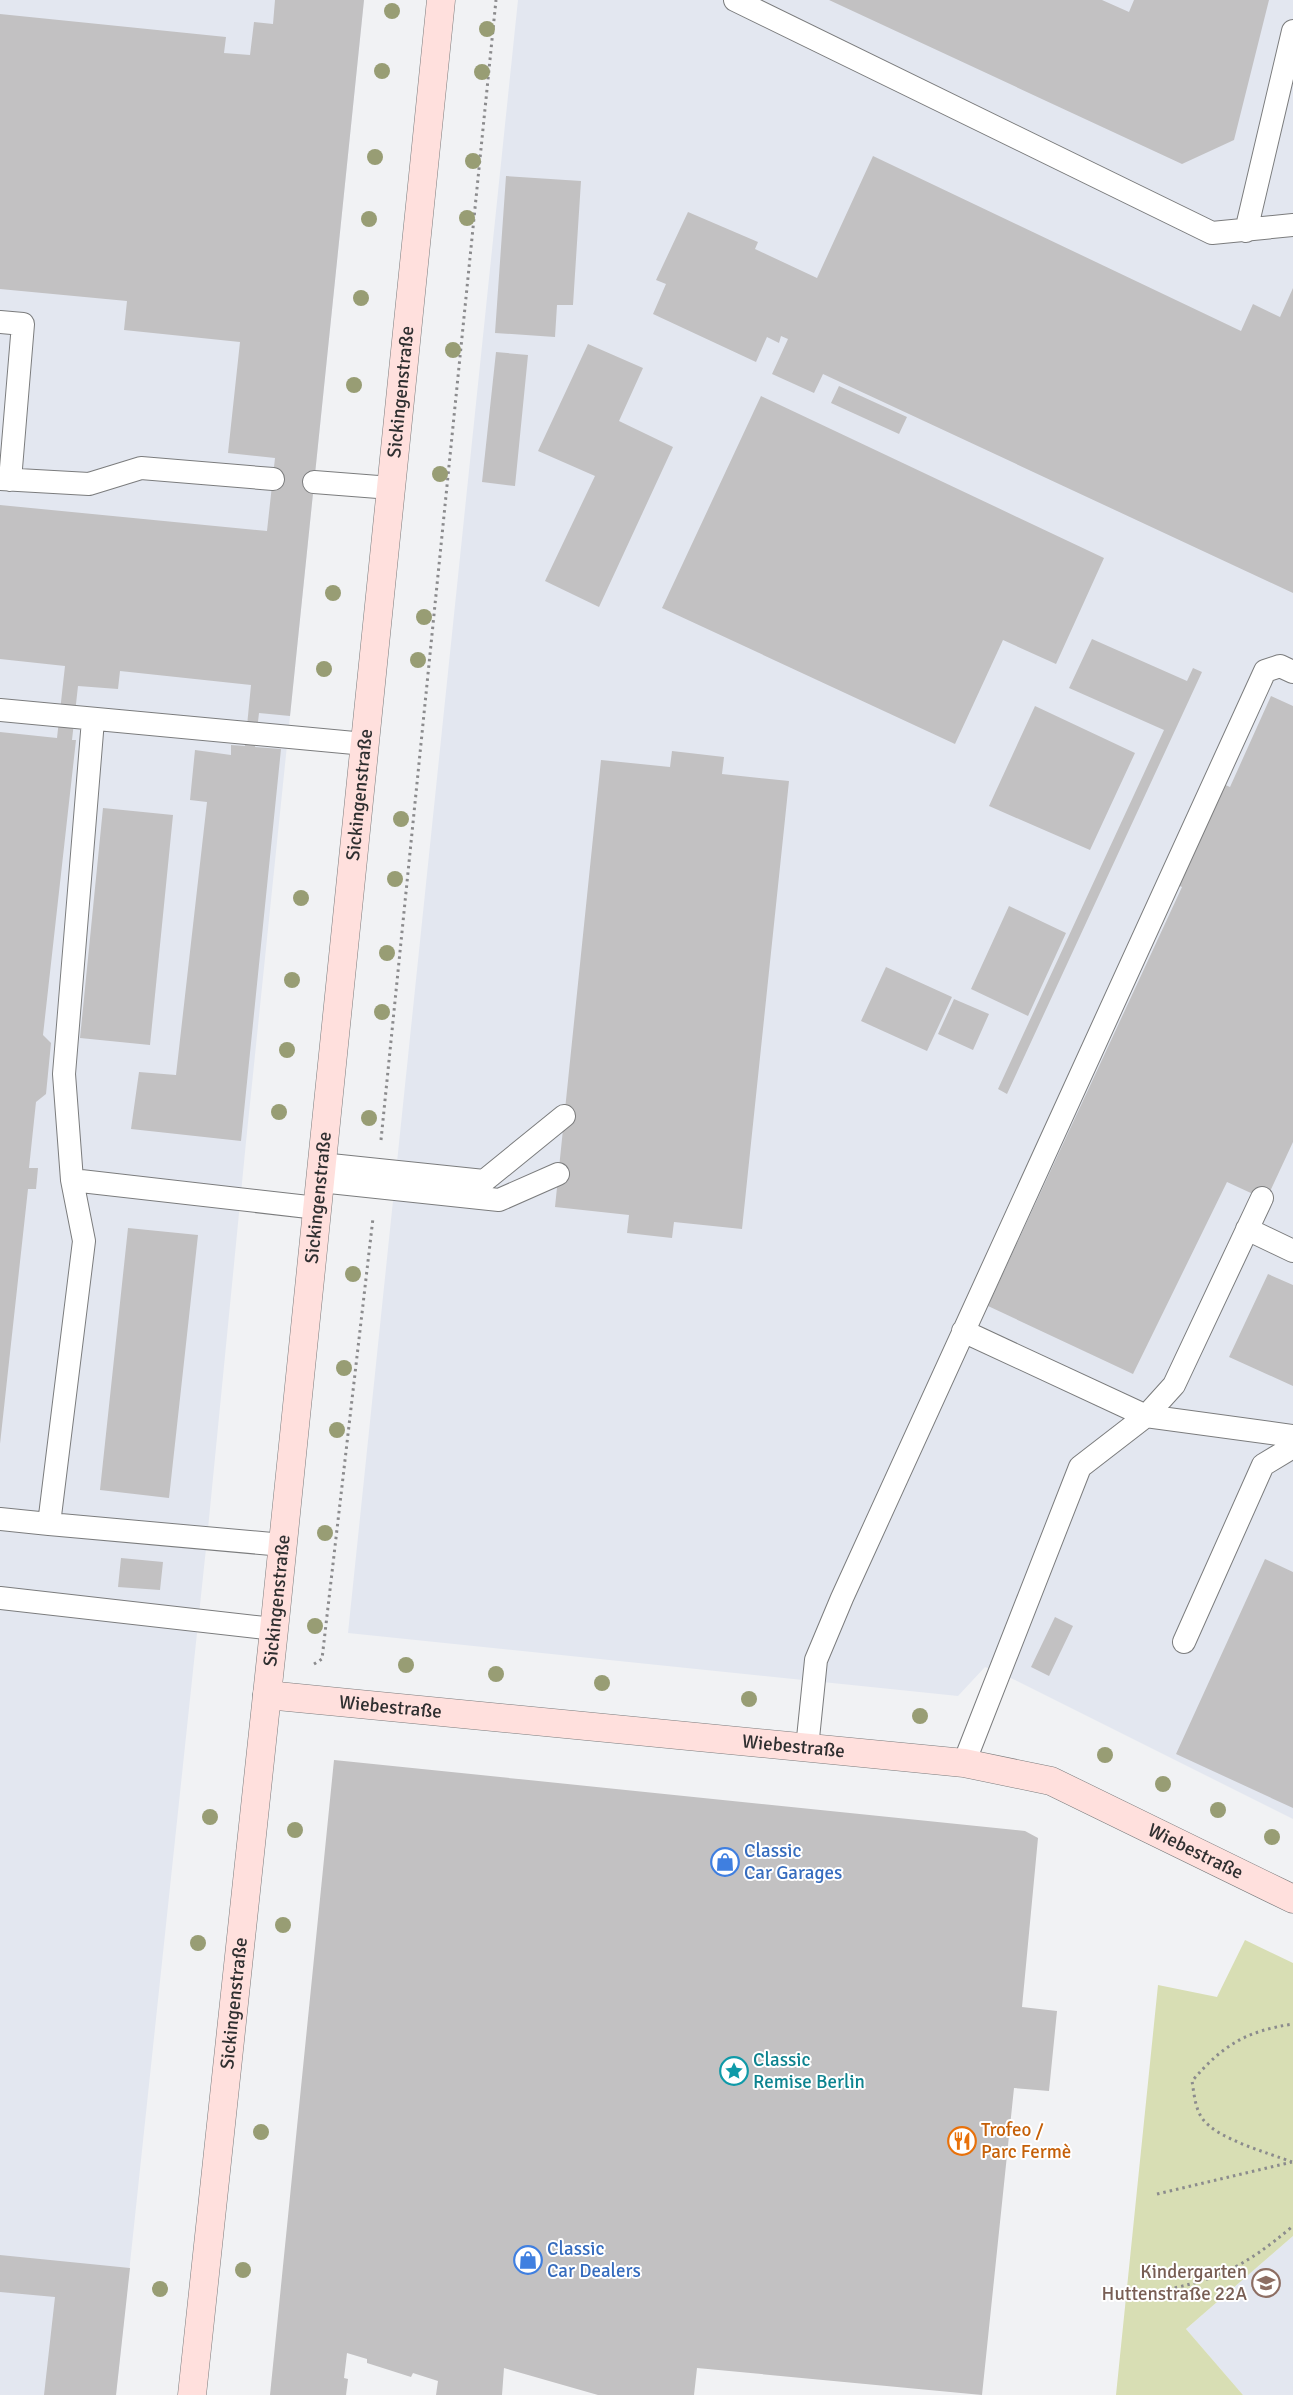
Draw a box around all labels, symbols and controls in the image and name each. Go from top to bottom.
street label: Sickingenstraße [382,325,420,459]
street label: Sickingenstraße [341,728,378,862]
street label: Sickingenstraße [300,1131,337,1265]
street label: Sickingenstraße [258,1533,296,1668]
street label: Wiebestraße [338,1690,443,1724]
street label: Wiebestraße [741,1729,846,1763]
street label: Wiebestraße [1144,1818,1247,1885]
place label: Classic Car Garages [744,1839,842,1885]
shop icon: Classic Car Garages [710,1847,740,1877]
street label: Sickingenstraße [215,1936,253,2070]
place label: Classic Remise Berlin [753,2048,865,2094]
place icon: Classic Remise Berlin [719,2056,749,2086]
place label: Trofeo / Parc Fermè [981,2118,1071,2164]
restaurant icon: Trofeo / Parc Fermè [947,2126,977,2156]
place label: Classic Car Dealers [547,2237,641,2283]
shop icon: Classic Car Dealers [513,2245,543,2275]
place label: Kindergarten Huttenstraße 22A [1102,2260,1247,2306]
school or university icon: Kindergarten Huttenstraße 22A [1251,2268,1281,2298]

